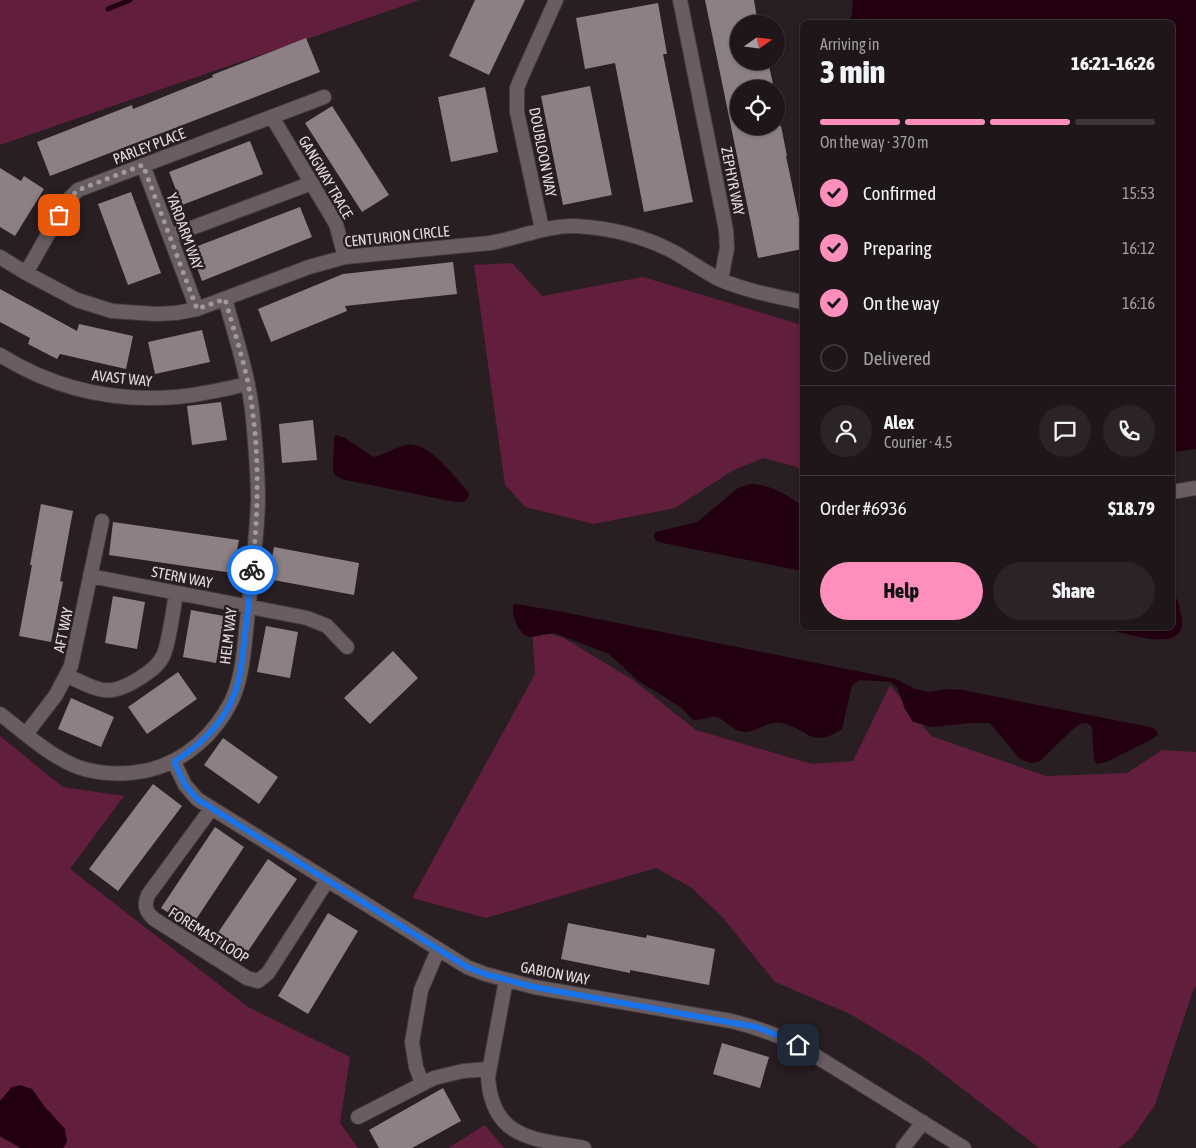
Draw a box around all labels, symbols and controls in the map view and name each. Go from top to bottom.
north arrow [730,15,785,70]
map controls [730,15,785,135]
text: Arriving in [820,35,880,53]
text: 16:21–16:26 [1071,52,1155,74]
text: 3 min [820,53,885,90]
button: locate [730,80,785,135]
street label: DOUBLOON WAY [526,106,560,199]
street label: PARLEY PLACE [110,124,188,168]
street label: GANGWAY TRACE [295,133,357,222]
text: On the way · 370 m [820,133,929,151]
street label: ZEPHYR WAY [718,145,748,217]
icon: check [820,179,848,207]
text: Confirmed [863,182,936,204]
text: 15:53 [1122,184,1155,202]
street label: YARDARM WAY [163,191,207,272]
pin [38,194,80,236]
icon: bag [45,201,73,229]
street label: CENTURION CIRCLE [344,222,451,250]
icon: check [820,234,848,262]
text: Preparing [863,237,932,259]
text: 16:12 [1122,239,1155,257]
icon: check [820,289,848,317]
text: On the way [863,292,940,314]
text: 16:16 [1122,294,1155,312]
text: Delivered [863,347,931,369]
street label: AVAST WAY [91,366,153,390]
button: person [820,405,872,457]
button: chat [1039,405,1091,457]
button: phone [1103,405,1155,457]
text: Alex [884,411,914,433]
text: Courier · 4.5 [884,433,953,451]
text: Order #6936 [820,497,907,519]
text: $18.79 [1108,497,1155,519]
courier [227,545,277,595]
icon: bike [238,556,266,584]
button: Help [820,562,983,620]
button: Share [993,562,1155,620]
street label: STERN WAY [150,563,214,591]
street label: AFT WAY [50,605,76,654]
street label: HELM WAY [216,606,240,665]
street label: FOREMAST LOOP [166,904,252,966]
street label: GABION WAY [519,958,591,988]
pin [777,1024,819,1066]
icon: home [784,1031,812,1059]

